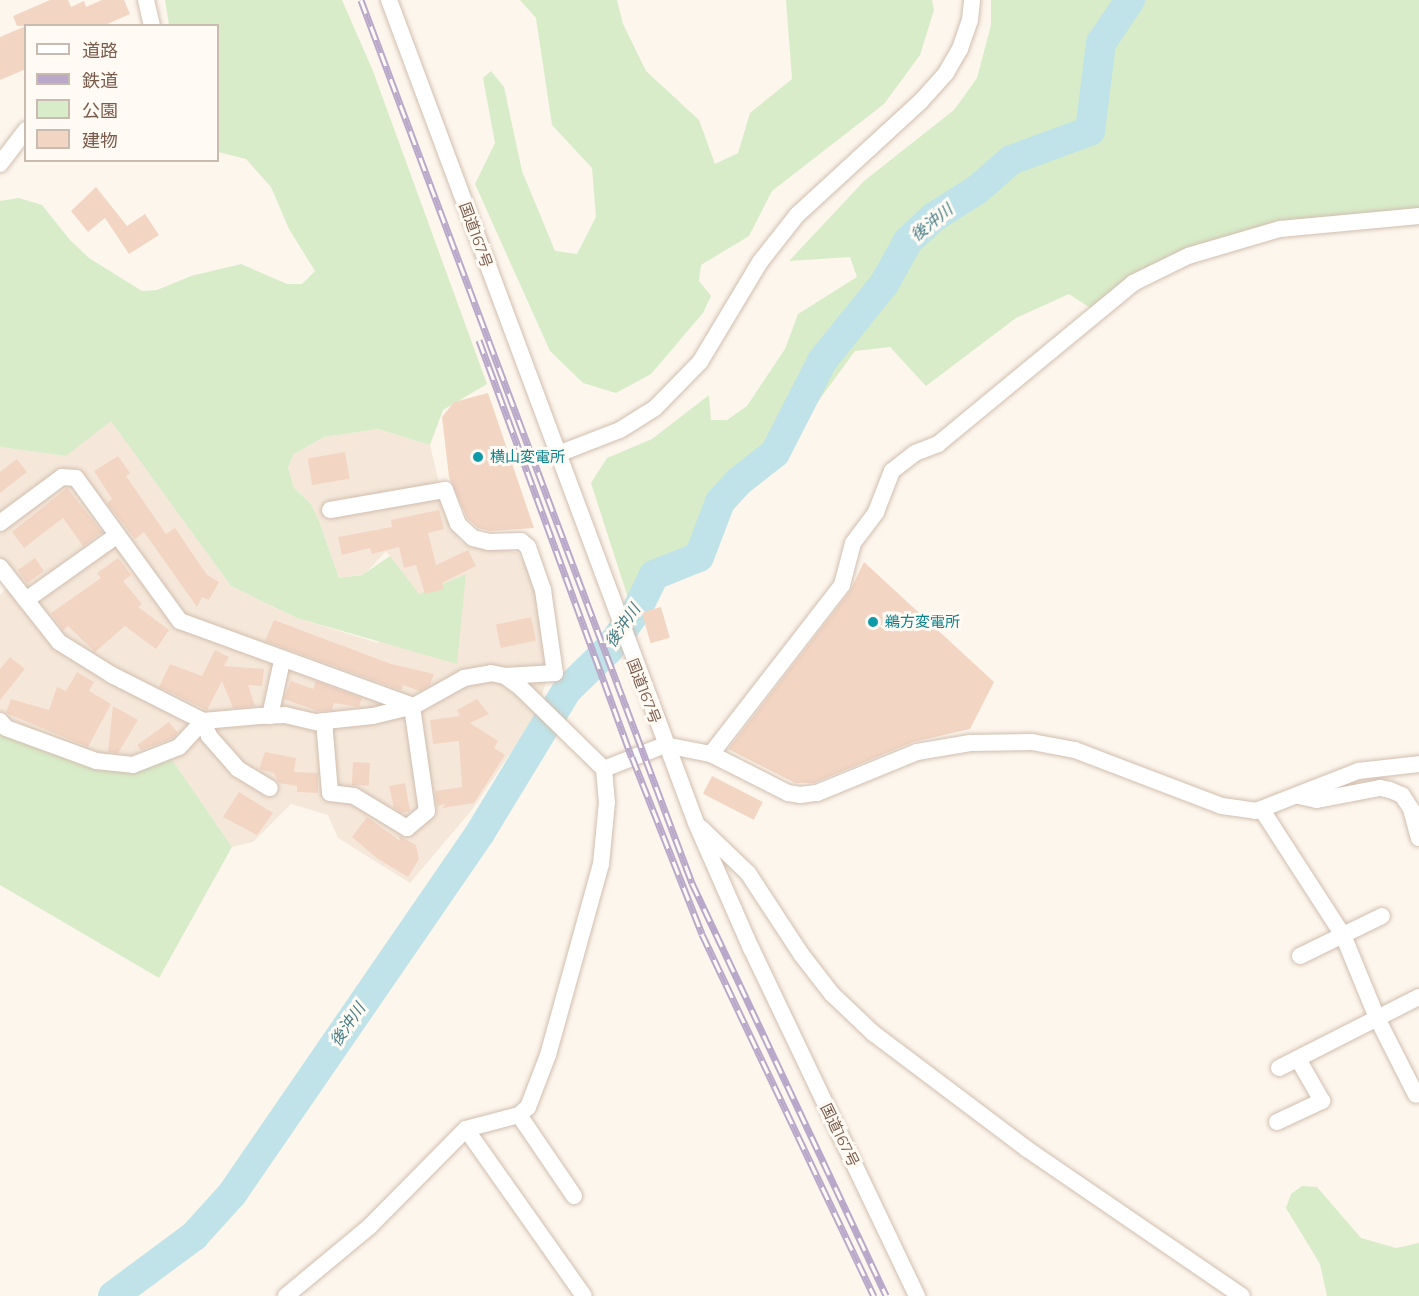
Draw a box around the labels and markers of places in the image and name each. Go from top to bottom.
place label: 横山変電所 [490,448,565,466]
marker: 横山変電所 [471,450,485,464]
place label: 鵜方変電所 [885,613,960,631]
marker: 鵜方変電所 [866,615,880,629]

